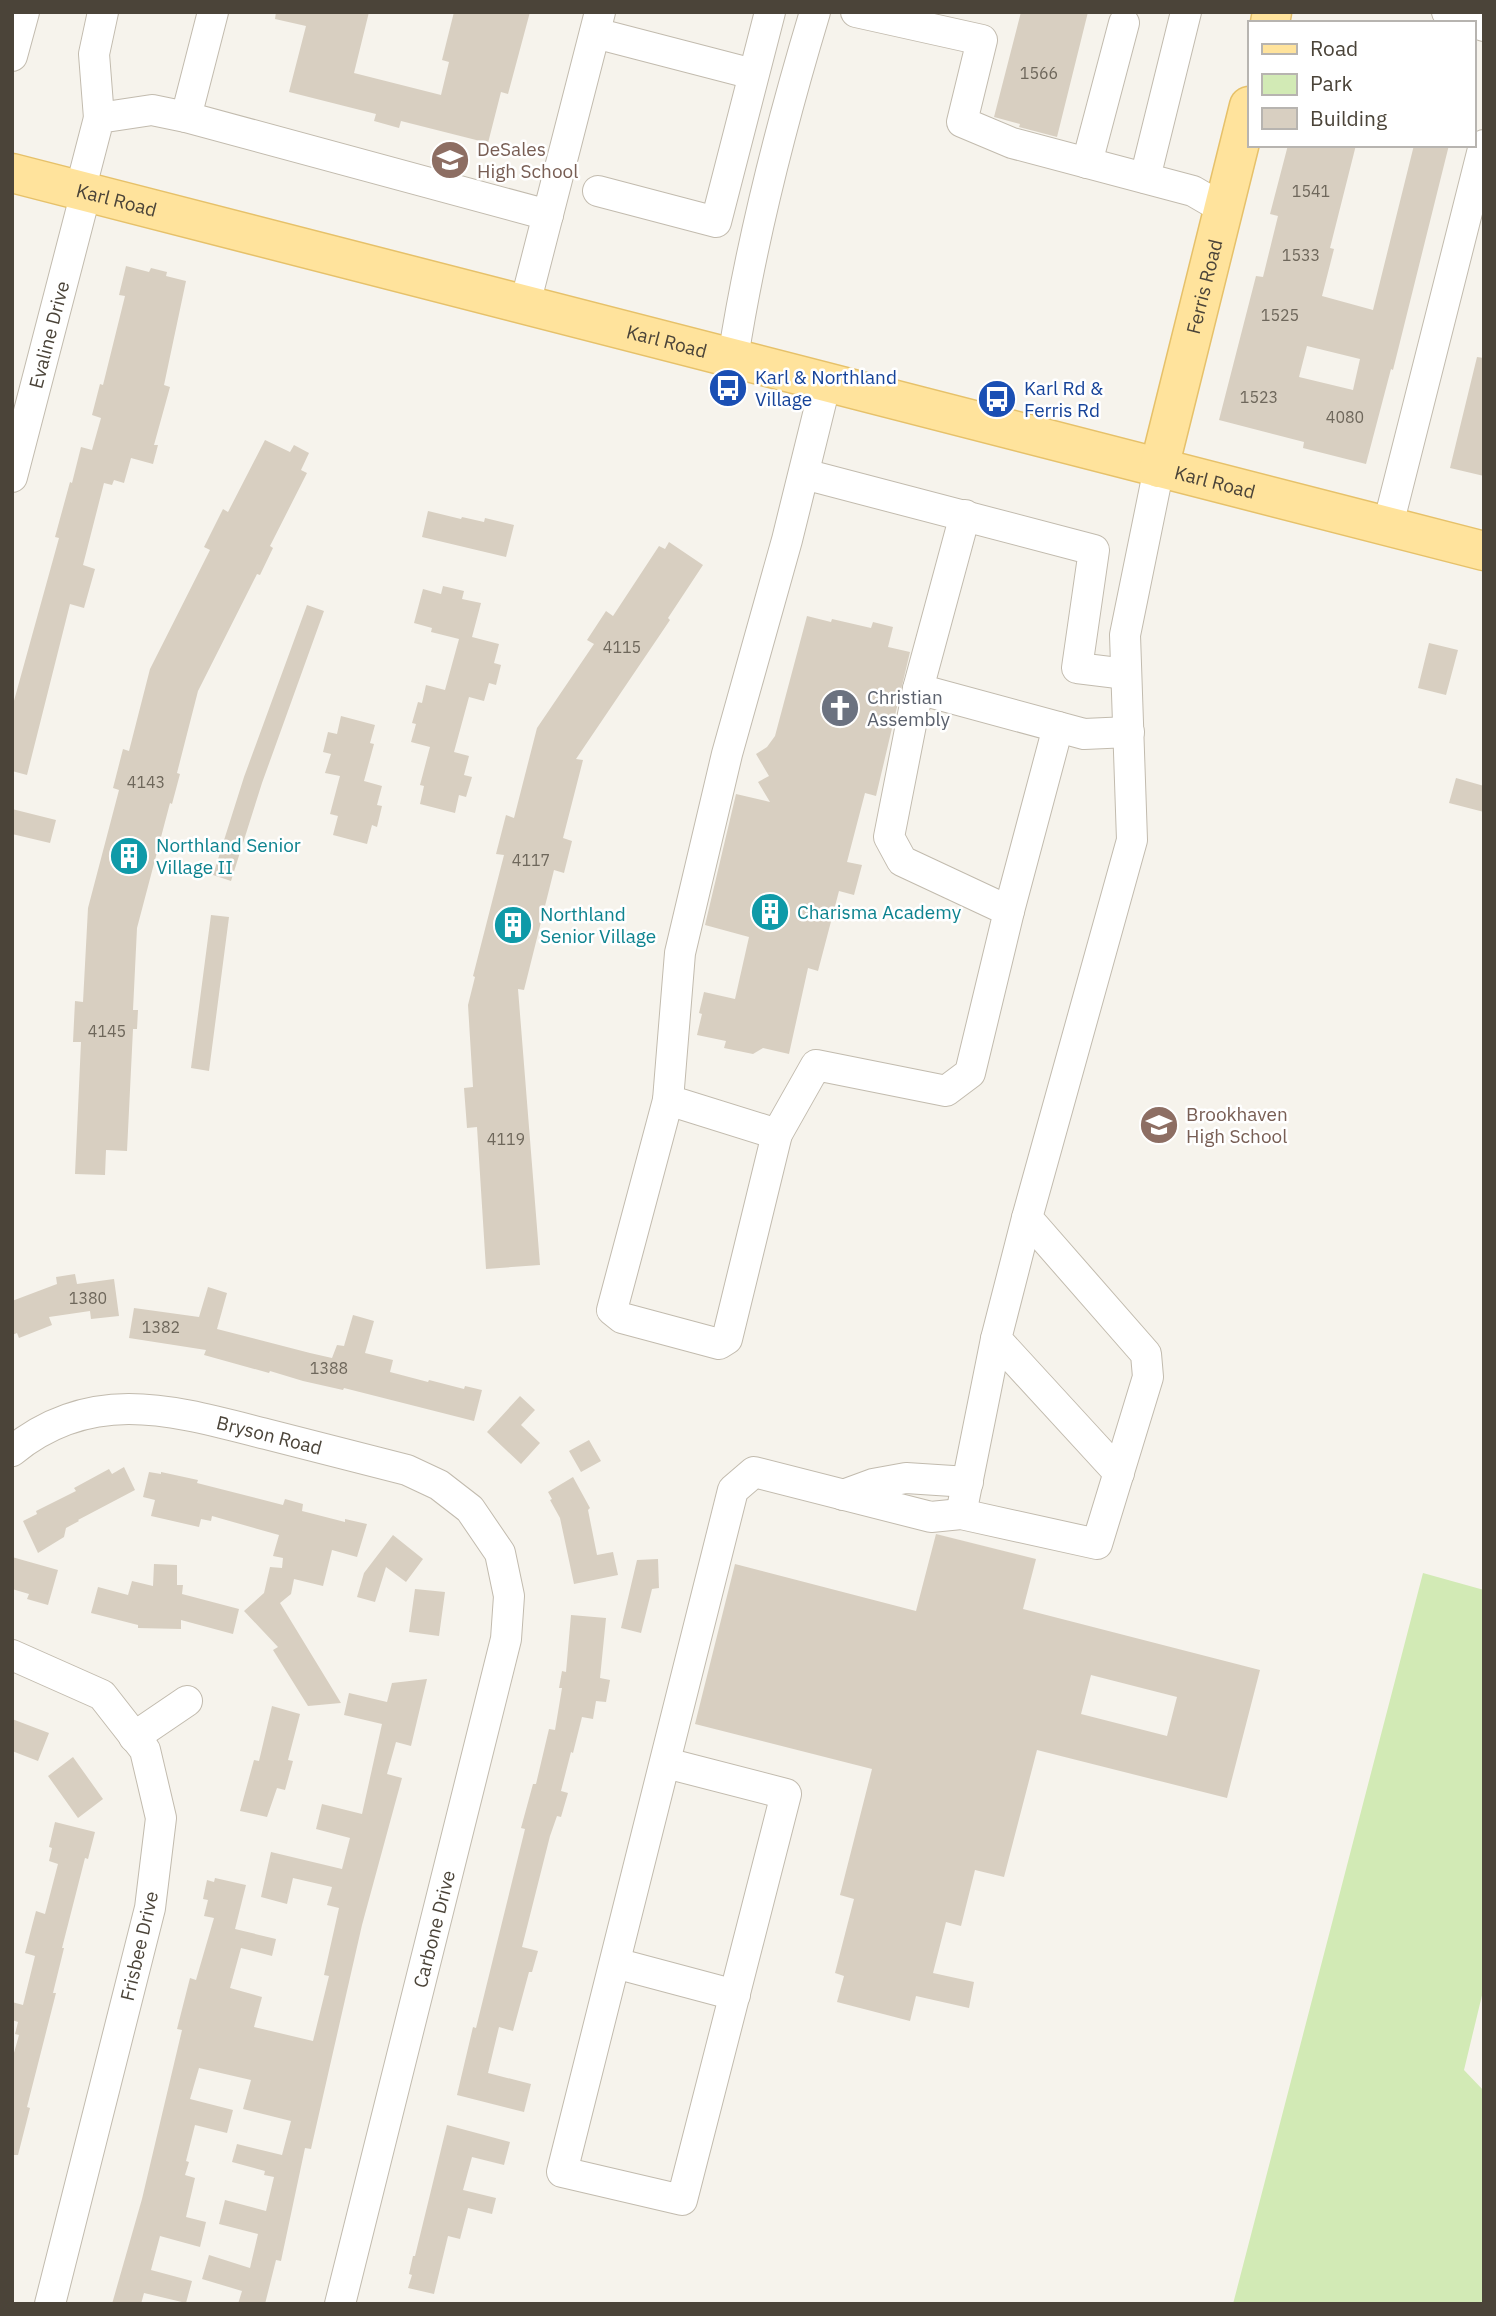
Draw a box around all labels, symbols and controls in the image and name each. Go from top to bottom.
legend [1248,21,1475,147]
text: Road [1310,34,1358,62]
house number: 1566 [1020,63,1058,83]
text: Park [1310,69,1353,97]
text: Building [1310,104,1387,132]
place label: DeSales High School [477,137,578,183]
school or university icon: DeSales High School [429,139,471,181]
street label: Karl Road [74,178,159,222]
house number: 1541 [1292,181,1330,201]
street label: Ferris Road [1181,237,1227,336]
house number: 1533 [1282,245,1320,265]
street label: Evaline Drive [23,278,74,391]
house number: 1525 [1261,305,1299,325]
street label: Karl Road [624,319,710,363]
place label: Karl & Northland Village [755,365,897,411]
bus stop icon: Karl & Northland Village [707,367,749,409]
place label: Karl Rd & Ferris Rd [1024,376,1103,422]
bus stop icon: Karl Rd & Ferris Rd [976,378,1018,420]
house number: 1523 [1240,387,1278,407]
house number: 4080 [1326,407,1364,427]
street label: Karl Road [1172,460,1258,504]
house number: 4115 [603,637,641,657]
place label: Christian Assembly [867,685,951,731]
church icon: Christian Assembly [819,687,861,729]
house number: 4143 [127,772,165,792]
place label: Northland Senior Village II [156,833,301,879]
building icon: Northland Senior Village II [108,835,150,877]
house number: 4117 [512,850,550,870]
building icon: Charisma Academy [749,891,791,933]
place label: Charisma Academy [797,900,962,924]
place label: Northland Senior Village [540,902,656,948]
building icon: Northland Senior Village [492,904,534,946]
house number: 4145 [88,1021,126,1041]
place label: Brookhaven High School [1186,1102,1288,1148]
school or university icon: Brookhaven High School [1138,1104,1180,1146]
house number: 4119 [487,1129,525,1149]
house number: 1380 [69,1288,107,1308]
house number: 1382 [142,1317,180,1337]
house number: 1388 [310,1358,348,1378]
street label: Bryson Road [214,1410,325,1460]
street label: Carbone Drive [408,1868,460,1990]
street label: Frisbee Drive [115,1889,163,2003]

